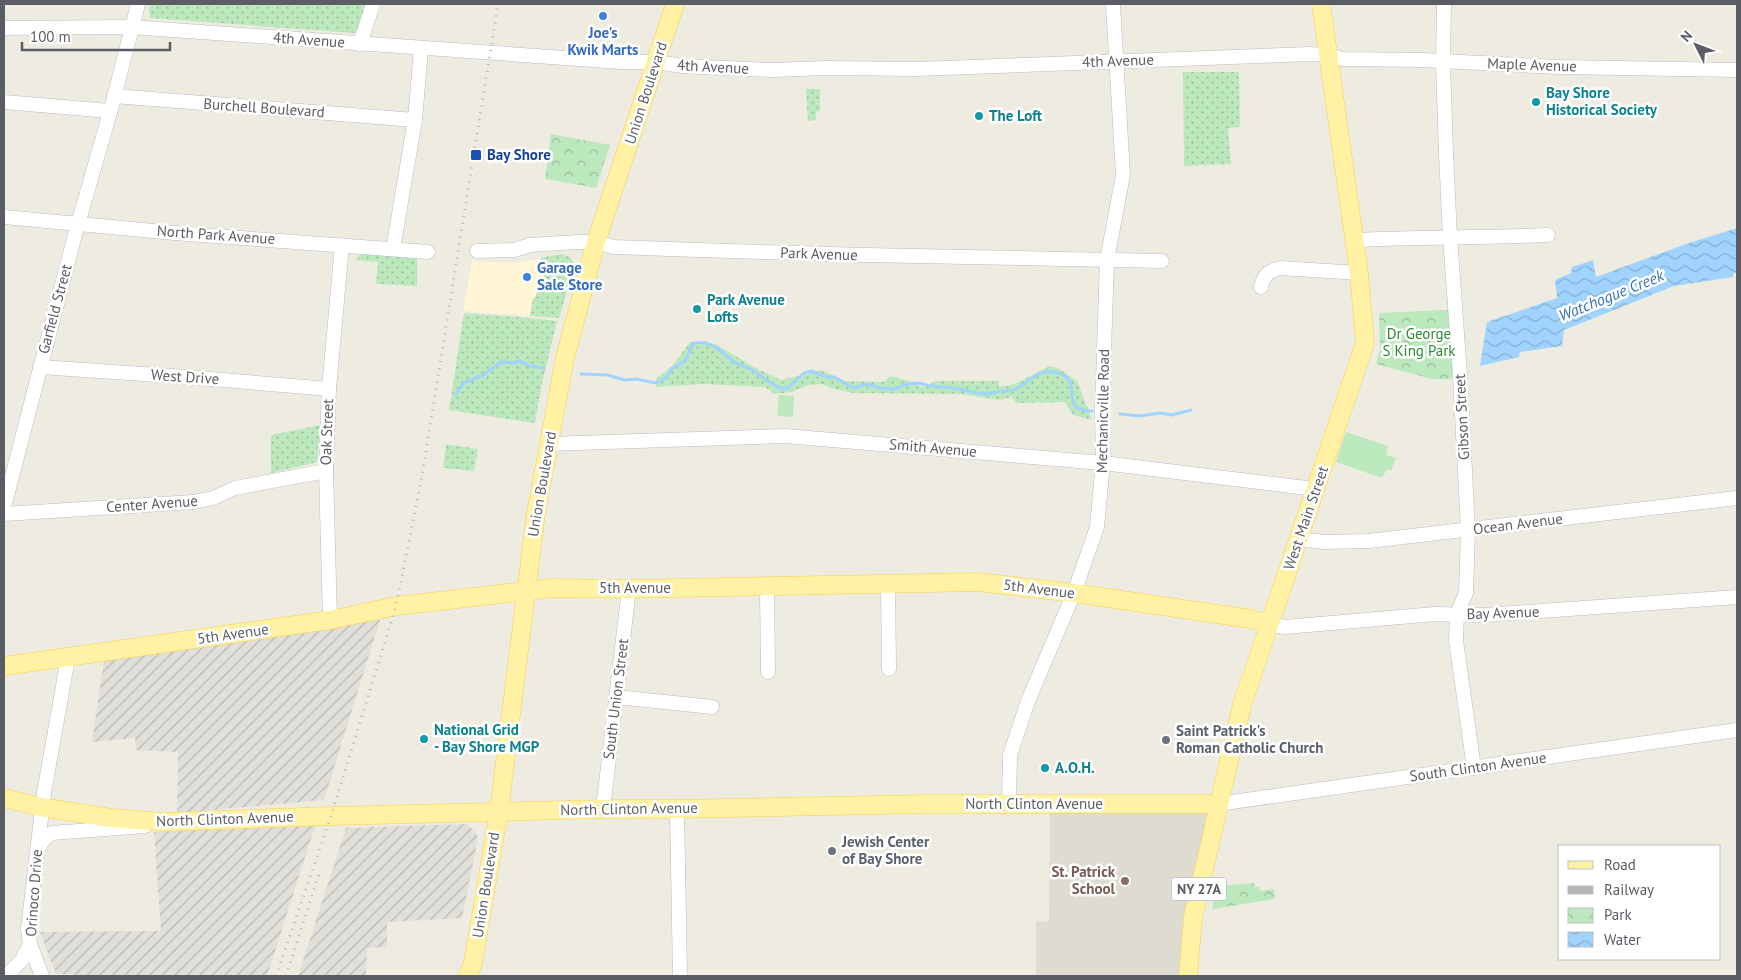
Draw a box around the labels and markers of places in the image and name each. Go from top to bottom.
marker: Joe's Kwik Marts [597,10,609,22]
place label: Joe's Kwik Marts [568,23,638,59]
place label: Bay Shore Historical Society [1546,83,1658,119]
marker: Bay Shore Historical Society [1530,96,1542,108]
place label: The Loft [989,106,1043,125]
marker: The Loft [973,110,985,122]
place label: Bay Shore [487,145,551,164]
marker: Bay Shore [469,148,483,162]
place label: Garage Sale Store [537,258,603,294]
marker: Garage Sale Store [521,271,533,283]
place label: Park Avenue Lofts [707,290,785,326]
marker: Park Avenue Lofts [691,303,703,315]
place label: National Grid - Bay Shore MGP [434,720,540,756]
place label: Saint Patrick's Roman Catholic Church [1176,721,1324,757]
marker: National Grid - Bay Shore MGP [418,733,430,745]
marker: Saint Patrick's Roman Catholic Church [1160,734,1172,746]
place label: A.O.H. [1055,758,1095,777]
marker: A.O.H. [1039,762,1051,774]
place label: Jewish Center of Bay Shore [841,832,930,868]
marker: Jewish Center of Bay Shore [826,845,838,857]
place label: St. Patrick School [1051,862,1116,898]
marker: St. Patrick School [1119,875,1131,887]

